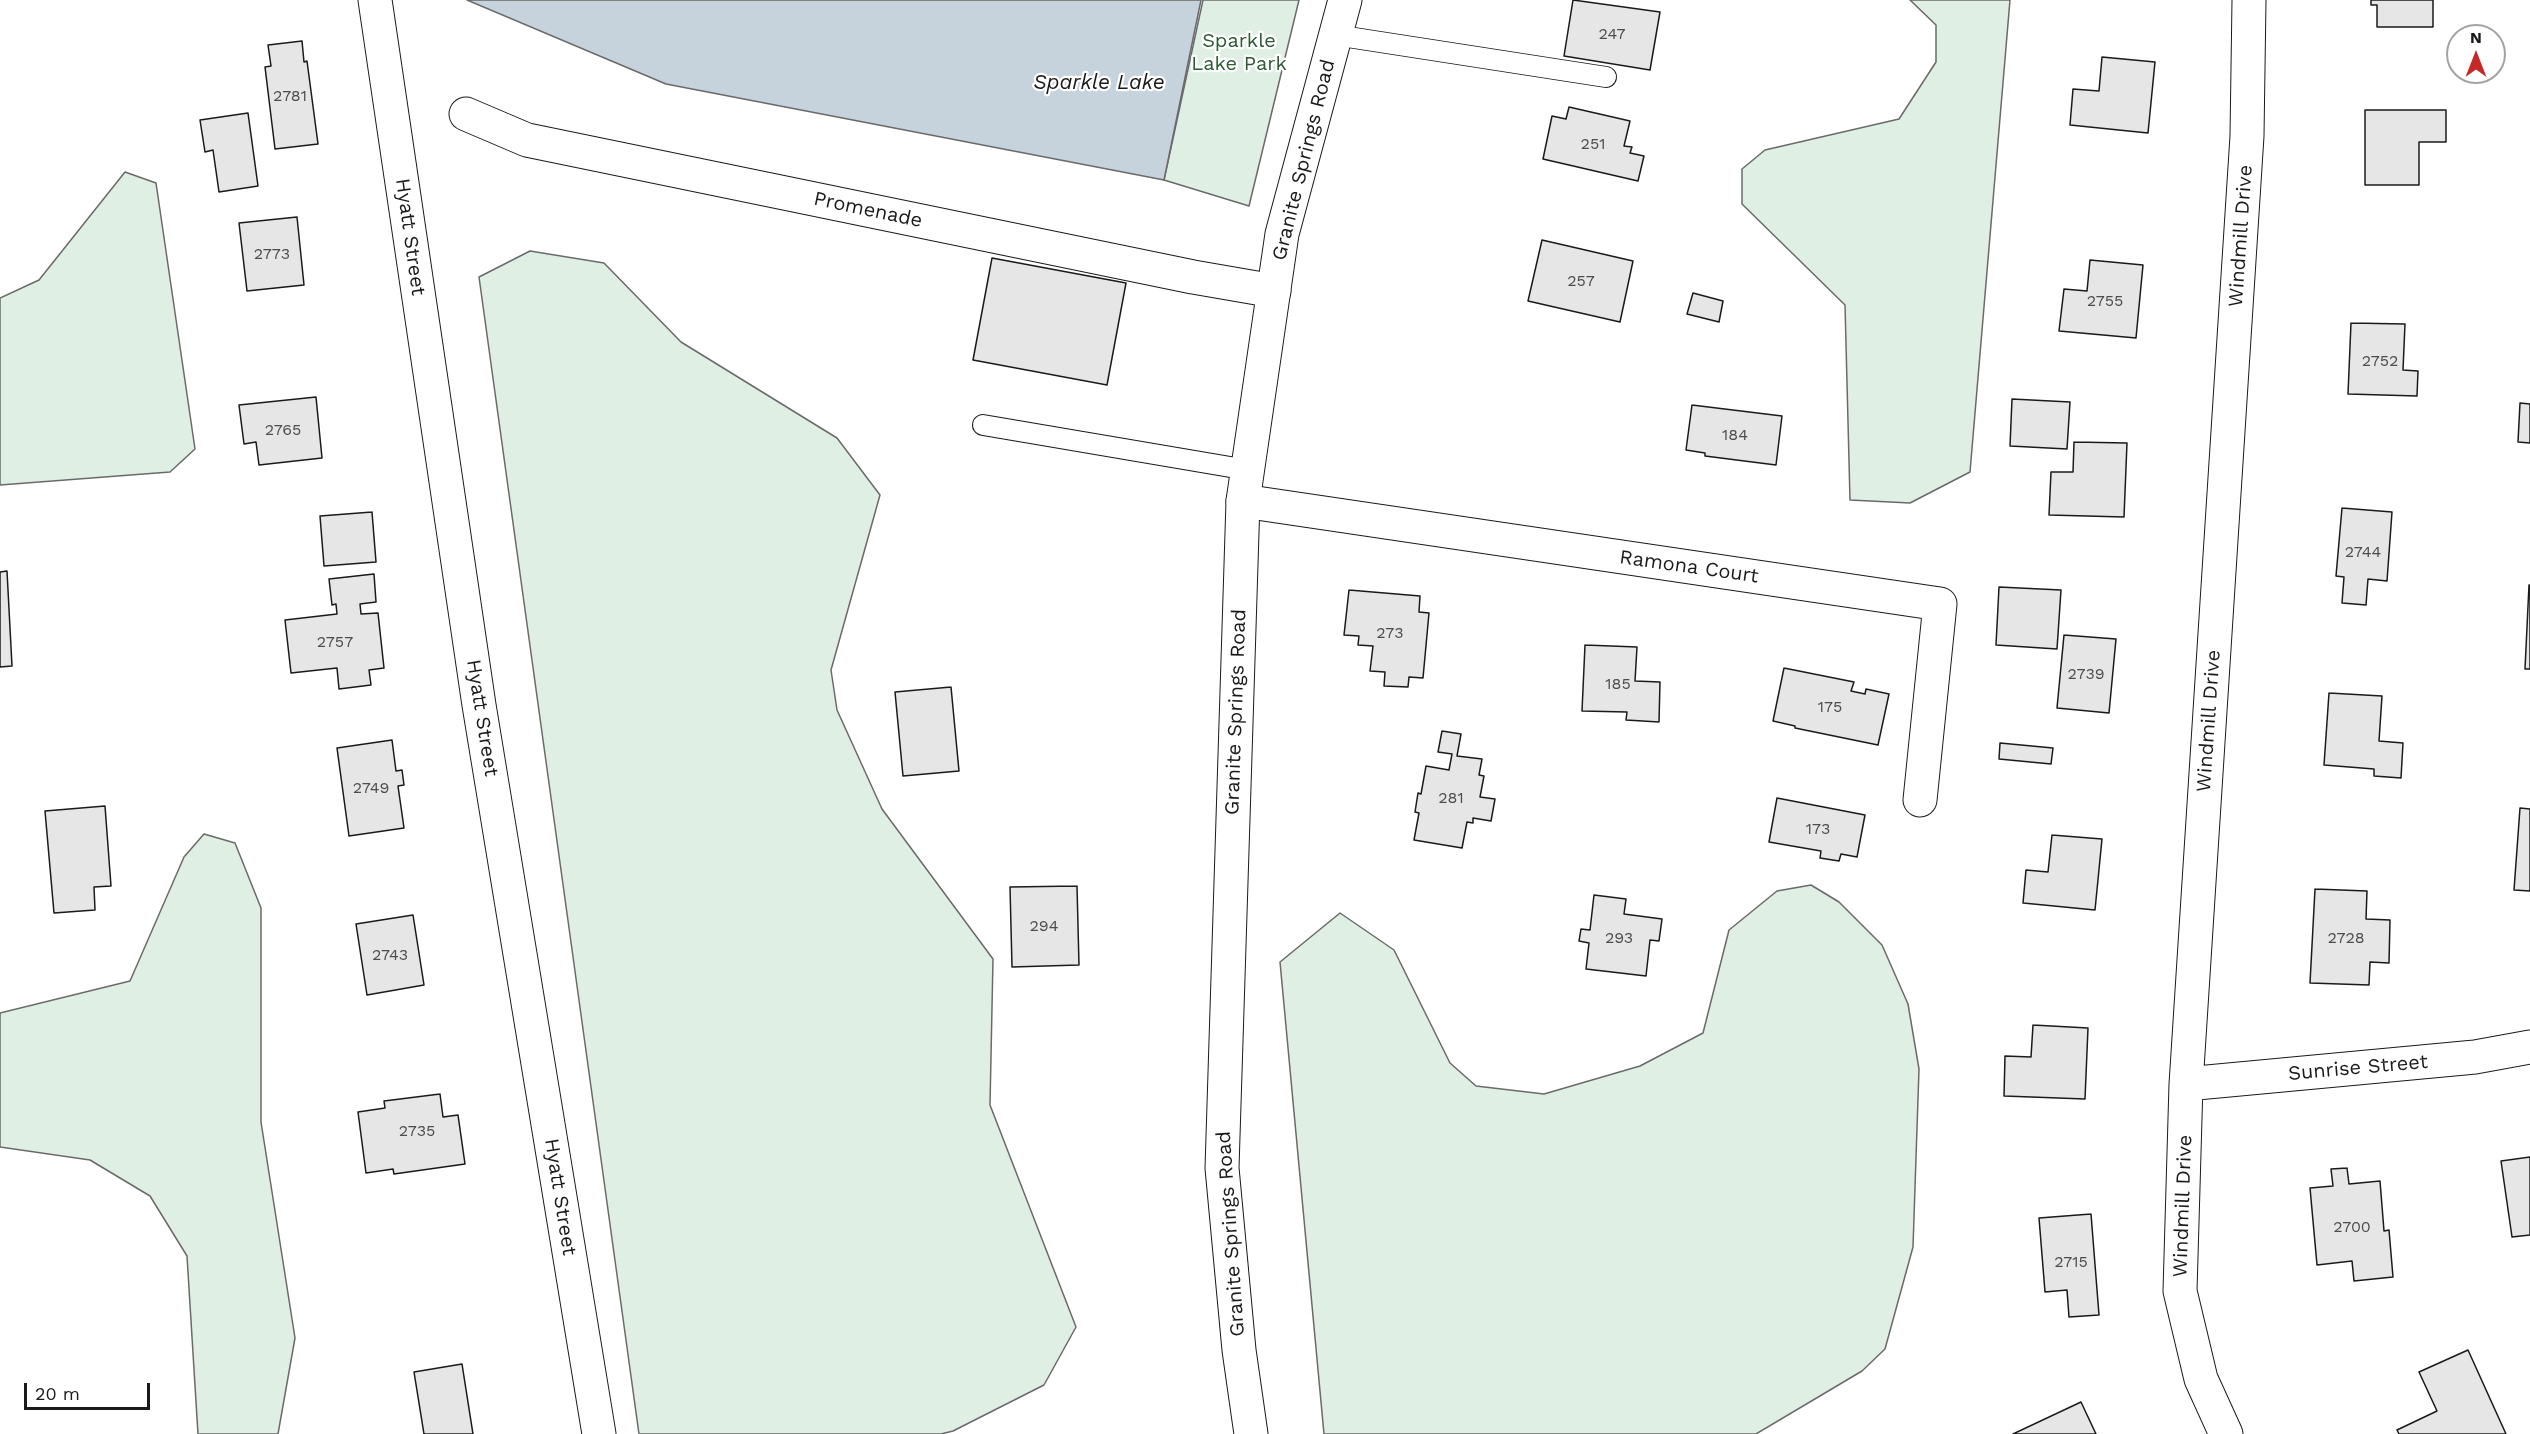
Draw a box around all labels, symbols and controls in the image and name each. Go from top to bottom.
house number: 247 [1599,24,1625,44]
north arrow [2446,24,2506,84]
text: N [2470,28,2482,47]
park label: Sparkle Lake Park [1191,29,1287,76]
street label: Granite Springs Road [1267,57,1341,263]
water label: Sparkle Lake [1033,70,1165,96]
house number: 2781 [273,86,307,106]
house number: 251 [1581,134,1605,154]
street label: Windmill Drive [2224,164,2258,308]
street label: Hyatt Street [390,177,430,297]
street label: Promenade [812,187,924,233]
house number: 2773 [254,244,290,264]
house number: 257 [1567,271,1595,291]
house number: 2755 [2087,291,2123,311]
house number: 2752 [2362,351,2398,371]
house number: 2765 [265,420,301,440]
house number: 184 [1722,425,1748,445]
house number: 2744 [2345,542,2381,562]
street label: Ramona Court [1618,545,1760,589]
street label: Granite Springs Road [1220,609,1252,815]
house number: 273 [1376,623,1404,643]
house number: 2757 [317,632,353,652]
street label: Windmill Drive [2192,649,2226,793]
street label: Hyatt Street [461,658,503,778]
house number: 2739 [2067,664,2105,684]
house number: 185 [1605,674,1631,694]
house number: 175 [1818,697,1842,717]
house number: 2749 [353,778,389,798]
house number: 281 [1438,788,1464,808]
house number: 173 [1806,819,1830,839]
house number: 294 [1030,916,1058,936]
house number: 293 [1605,928,1633,948]
house number: 2728 [2327,928,2365,948]
house number: 2743 [372,945,408,965]
street label: Sunrise Street [2287,1050,2429,1086]
house number: 2735 [399,1121,435,1141]
street label: Granite Springs Road [1212,1130,1250,1338]
street label: Windmill Drive [2169,1134,2197,1278]
street label: Hyatt Street [539,1137,581,1257]
house number: 2700 [2333,1217,2371,1237]
house number: 2715 [2054,1252,2088,1272]
scale bar [27,1371,153,1409]
text: 20 m [35,1383,80,1404]

